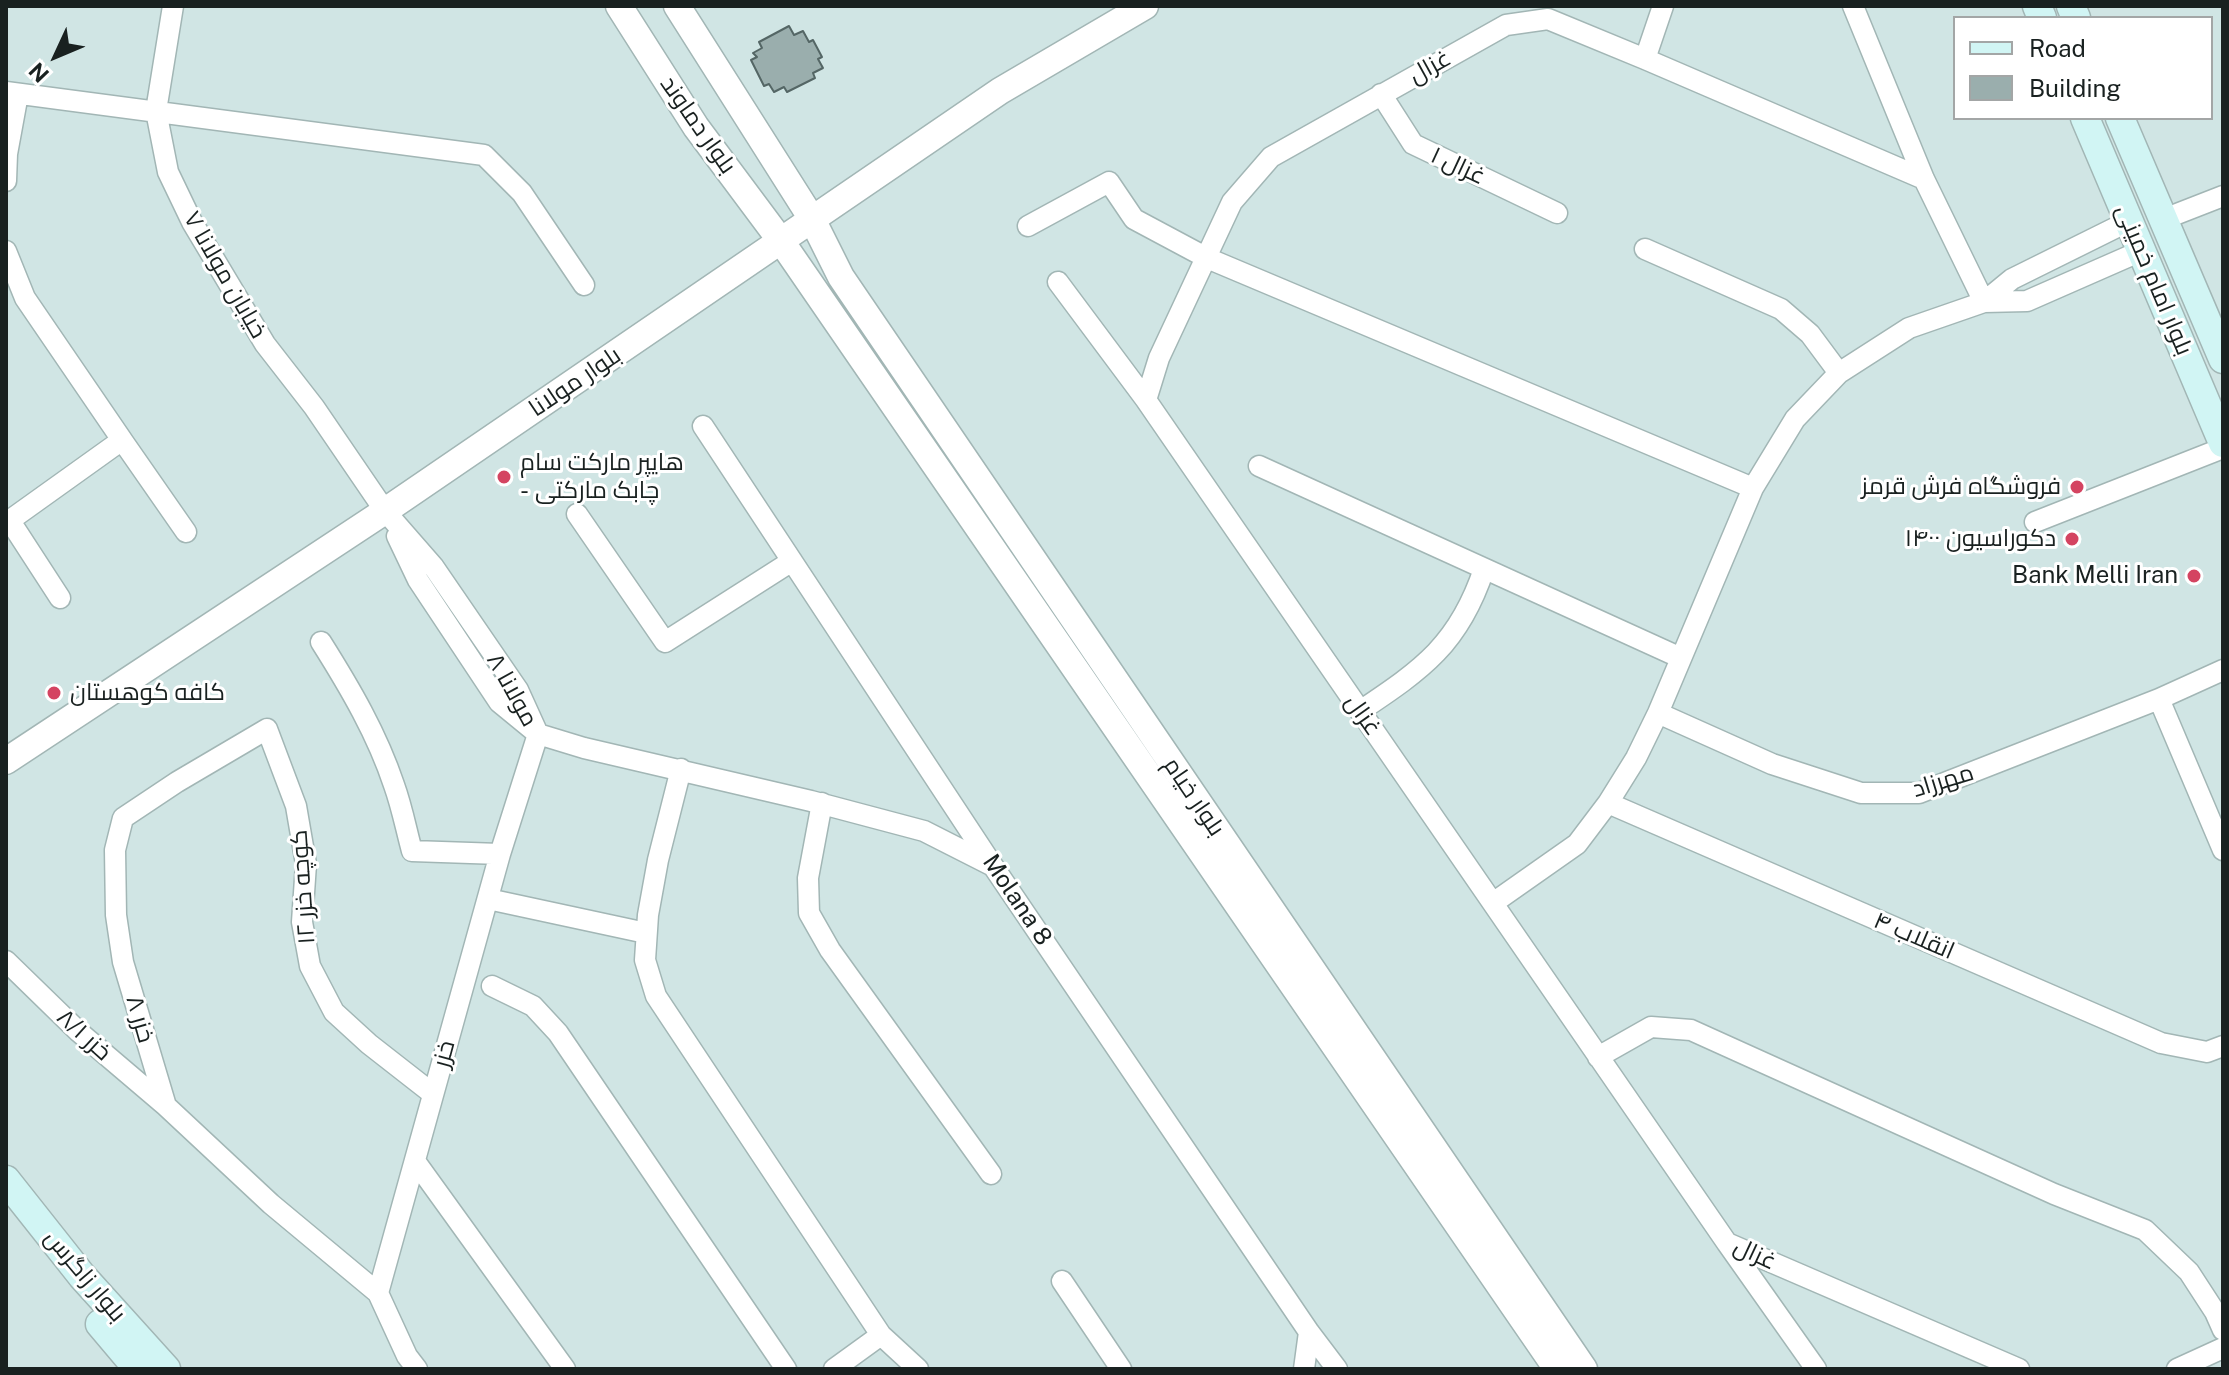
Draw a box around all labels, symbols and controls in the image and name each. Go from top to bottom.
north arrow [16,16,96,96]
legend [1953,16,2213,120]
text: Road [2029,34,2086,62]
street label: غزال [1404,44,1456,90]
text: N [23,57,54,88]
street label: بلوار دماوند [654,71,742,179]
text: Building [2029,74,2121,102]
street label: غزال ۱ [1426,141,1490,191]
street label: بلوار امام خمینی [2109,200,2199,360]
street label: خیابان مولانا ۷ [177,206,273,344]
street label: بلوار مولانا [524,341,626,423]
place label: هایپر مارکت سام - چابک مارکتی [520,449,684,505]
marker: هایپر مارکت سام - چابک مارکتی [495,468,513,486]
place label: فروشگاه فرش قرمز [1861,473,2061,501]
marker: فروشگاه فرش قرمز [2068,478,2086,496]
place label: دکوراسیون ۱۴۰۰ [1905,525,2056,553]
marker: دکوراسیون ۱۴۰۰ [2063,530,2081,548]
place label: Bank Melli Iran [2012,562,2178,590]
marker: Bank Melli Iran [2185,567,2203,585]
street label: مولانا ۸ [480,648,544,732]
place label: کافه کوهستان [70,679,225,707]
marker: کافه کوهستان [45,684,63,702]
street label: غزال [1339,689,1387,741]
street label: بلوار خیام [1157,752,1231,842]
street label: مهرزاد [1909,758,1977,804]
street label: کوچه خزر ۱۲ [285,829,321,945]
street label: Molana 8 [976,849,1058,951]
street label: انقلاب ۴ [1869,906,1959,966]
street label: خزر ۸ [120,992,160,1046]
street label: خزر ۸/۱ [51,1003,117,1067]
street label: خزر [427,1037,461,1071]
street label: بلوار زاگرس [38,1224,132,1328]
street label: غزال [1729,1232,1781,1276]

